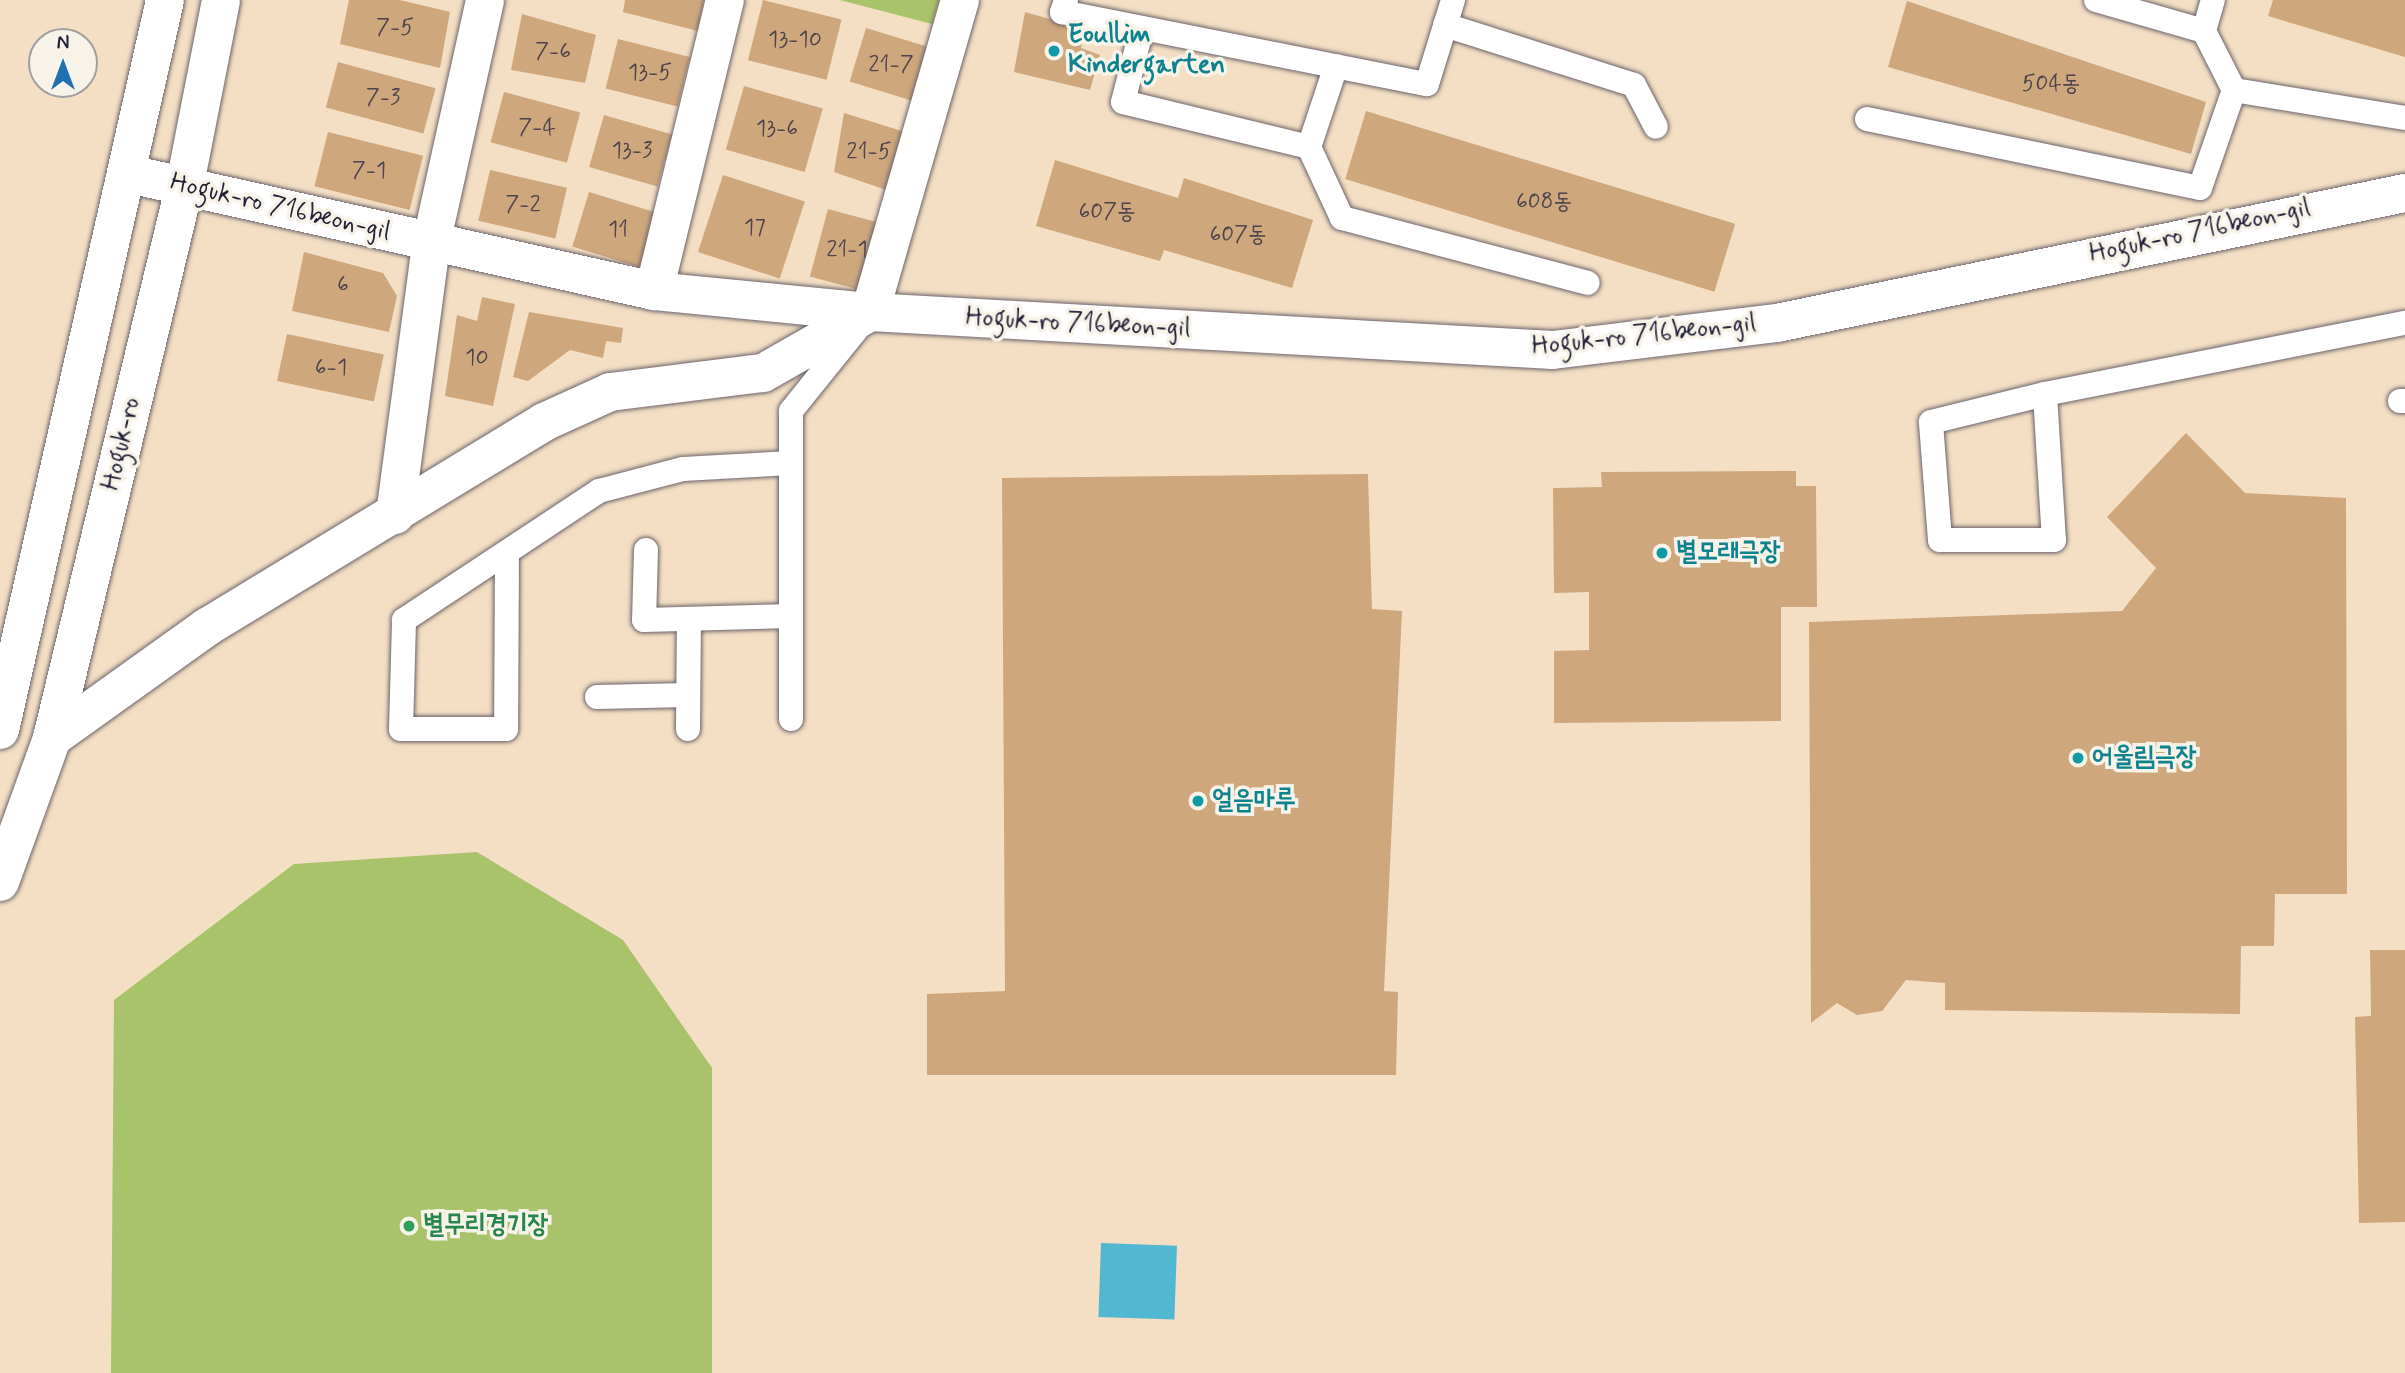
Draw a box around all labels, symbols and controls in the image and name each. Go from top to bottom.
house number: 7-5 [376,14,414,42]
place label: Eoullim Kindergarten [1068,20,1225,82]
house number: 13-10 [768,26,822,54]
north arrow [28,28,98,98]
text: N [57,31,69,56]
house number: 7-6 [535,38,571,66]
marker: Eoullim Kindergarten [1046,43,1062,59]
house number: 21-7 [868,51,914,79]
house number: 13-5 [628,59,672,87]
house number: 504동 [2022,70,2080,98]
house number: 7-3 [366,84,400,112]
house number: 7-4 [518,114,556,142]
house number: 13-6 [756,115,798,143]
house number: 13-3 [612,137,652,165]
house number: 21-5 [846,138,892,166]
house number: 7-1 [352,157,386,185]
street label: Hoguk-ro 716beon-gil [167,167,393,249]
house number: 608동 [1516,188,1572,216]
house number: 7-2 [505,191,541,219]
street label: Hoguk-ro 716beon-gil [2087,193,2313,271]
house number: 607동 [1078,198,1136,226]
house number: 17 [744,214,766,242]
house number: 11 [608,216,628,244]
house number: 607동 [1209,221,1267,249]
house number: 21-1 [826,236,868,264]
house number: 6 [337,271,349,299]
street label: Hoguk-ro 716beon-gil [965,303,1191,345]
street label: Hoguk-ro 716beon-gil [1530,309,1758,363]
house number: 10 [465,344,489,372]
house number: 6-1 [315,354,347,382]
street label: Hoguk-ro [96,394,148,494]
place label: 별모래극장 [1676,537,1781,569]
marker: 별모래극장 [1654,545,1670,561]
place label: 어울림극장 [2092,742,2197,774]
marker: 어울림극장 [2070,750,2086,766]
place label: 얼음마루 [1212,785,1296,817]
marker: 얼음마루 [1190,793,1206,809]
place label: 별무리경기장 [423,1210,549,1242]
marker: 별무리경기장 [401,1218,417,1234]

